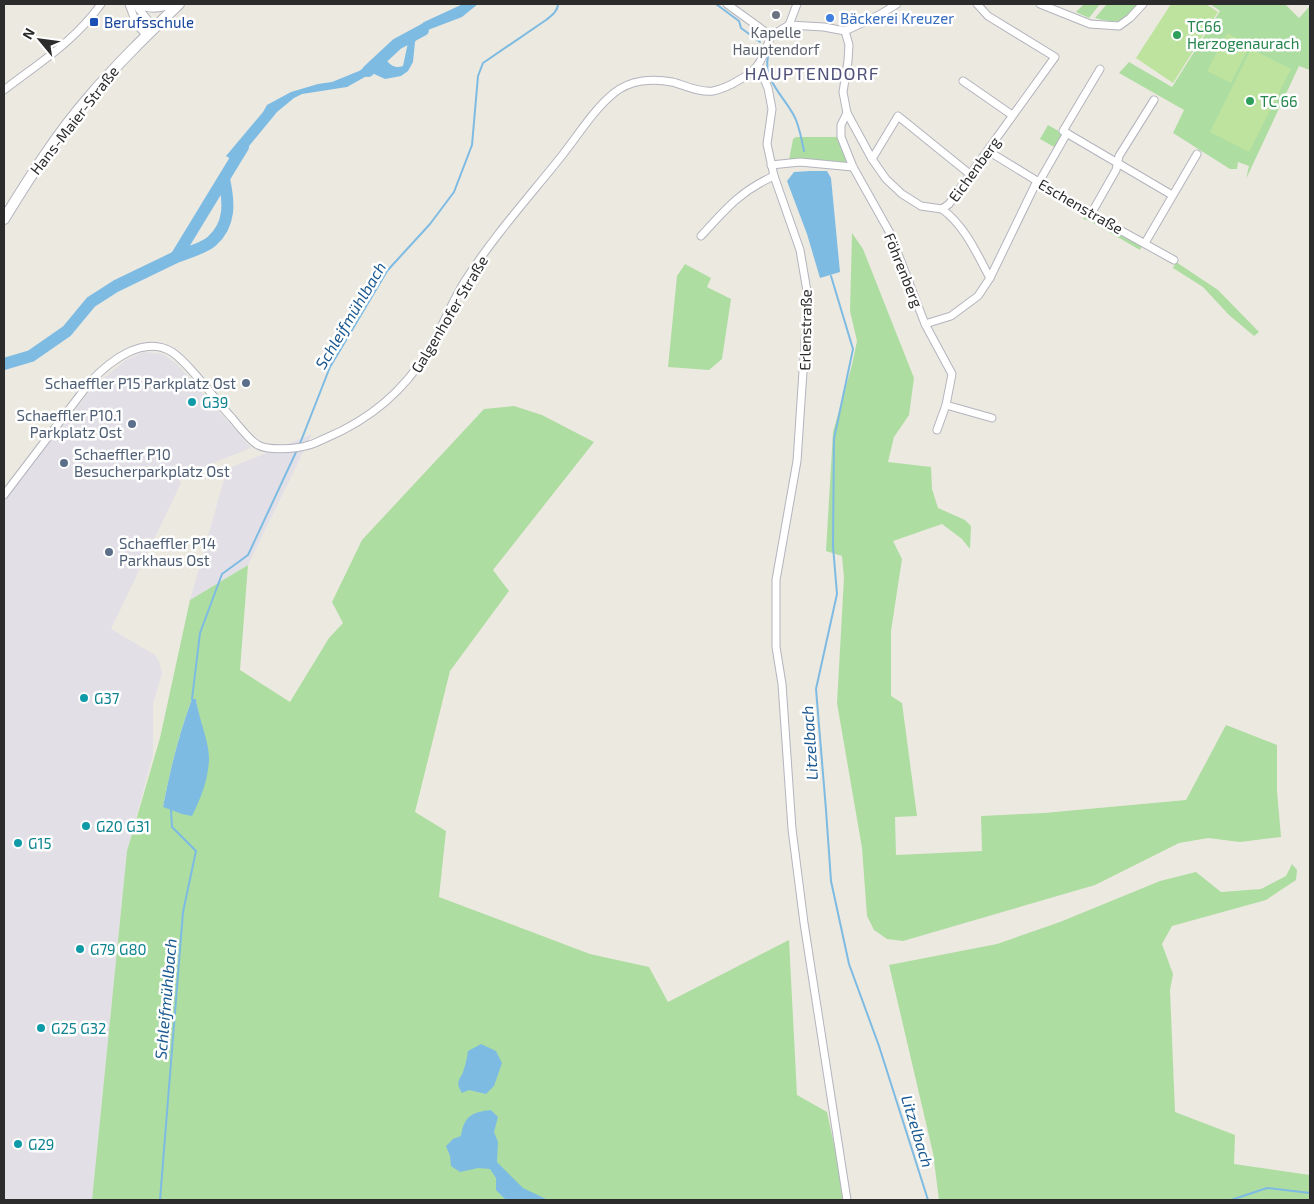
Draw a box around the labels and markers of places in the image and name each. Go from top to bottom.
marker: Kapelle Hauptendorf [770,9,782,21]
place label: Bäckerei Kreuzer [840,9,954,27]
marker: Bäckerei Kreuzer [824,12,836,24]
place label: Berufsschule [104,13,194,31]
marker: Berufsschule [88,16,100,28]
place label: TC66 Herzogenaurach [1187,17,1299,52]
place label: Kapelle Hauptendorf [733,23,820,58]
marker: TC66 Herzogenaurach [1171,29,1183,41]
place label: TC 66 [1260,92,1298,110]
marker: TC 66 [1244,95,1256,107]
place label: Schaeffler P15 Parkplatz Ost [45,374,236,392]
marker: Schaeffler P15 Parkplatz Ost [240,377,252,389]
place label: G39 [202,393,228,411]
marker: G39 [186,396,198,408]
place label: Schaeffler P10.1 Parkplatz Ost [17,406,122,441]
marker: Schaeffler P10.1 Parkplatz Ost [126,418,138,430]
place label: Schaeffler P10 Besucherparkplatz Ost [74,445,230,480]
marker: Schaeffler P10 Besucherparkplatz Ost [58,457,70,469]
place label: Schaeffler P14 Parkhaus Ost [119,534,216,569]
marker: Schaeffler P14 Parkhaus Ost [103,546,115,558]
place label: G37 [94,689,120,707]
marker: G37 [78,692,90,704]
place label: G20 G31 [96,817,150,835]
marker: G20 G31 [80,820,92,832]
place label: G15 [28,834,51,852]
marker: G15 [12,837,24,849]
place label: G79 G80 [90,940,147,958]
marker: G79 G80 [74,943,86,955]
place label: G25 G32 [51,1019,106,1037]
marker: G25 G32 [35,1022,47,1034]
place label: G29 [28,1135,54,1153]
marker: G29 [12,1138,24,1150]

